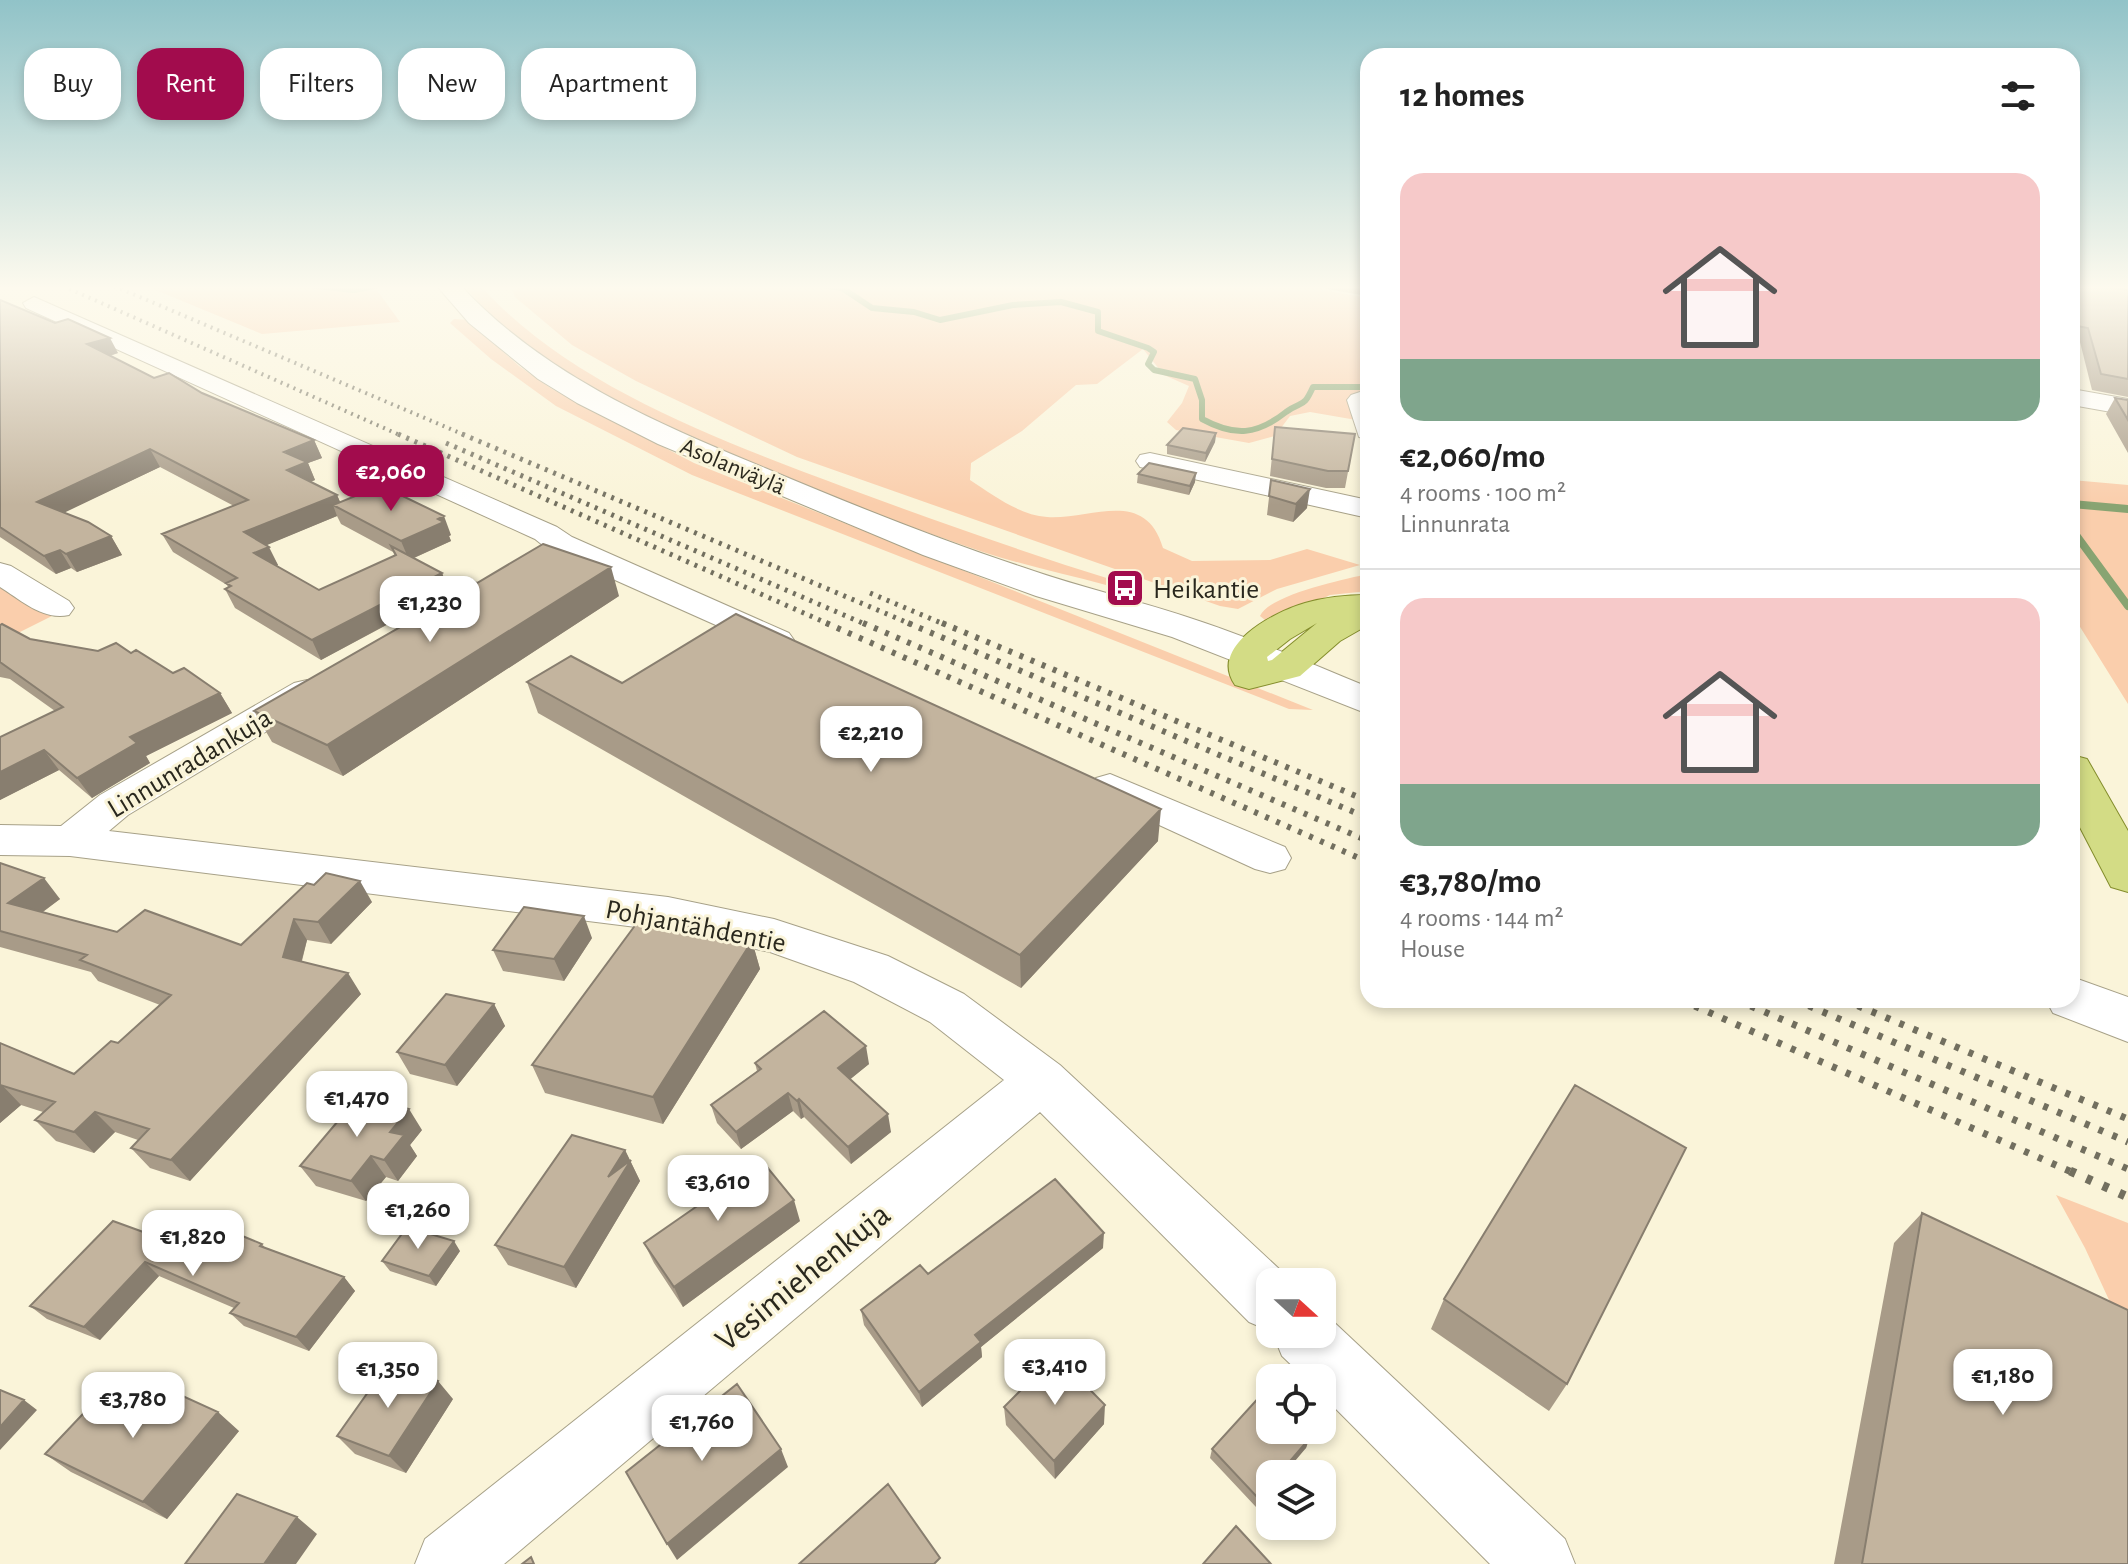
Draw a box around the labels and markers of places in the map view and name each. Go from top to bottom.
pin: €2,060 [326,445,456,513]
bus stop icon: Heikantie [1104,567,1146,609]
pin: €1,230 [365,576,495,644]
place label: Heikantie [1153,576,1259,604]
pin: €2,210 [806,706,936,774]
pin: €1,470 [292,1071,422,1139]
pin: €3,610 [653,1155,783,1223]
pin: €1,260 [353,1183,483,1251]
pin: €1,820 [128,1210,258,1278]
pin: €3,410 [990,1339,1120,1407]
pin: €1,350 [323,1342,453,1410]
pin: €1,180 [1938,1349,2068,1417]
pin: €3,780 [68,1372,198,1440]
pin: €1,760 [637,1395,767,1463]

